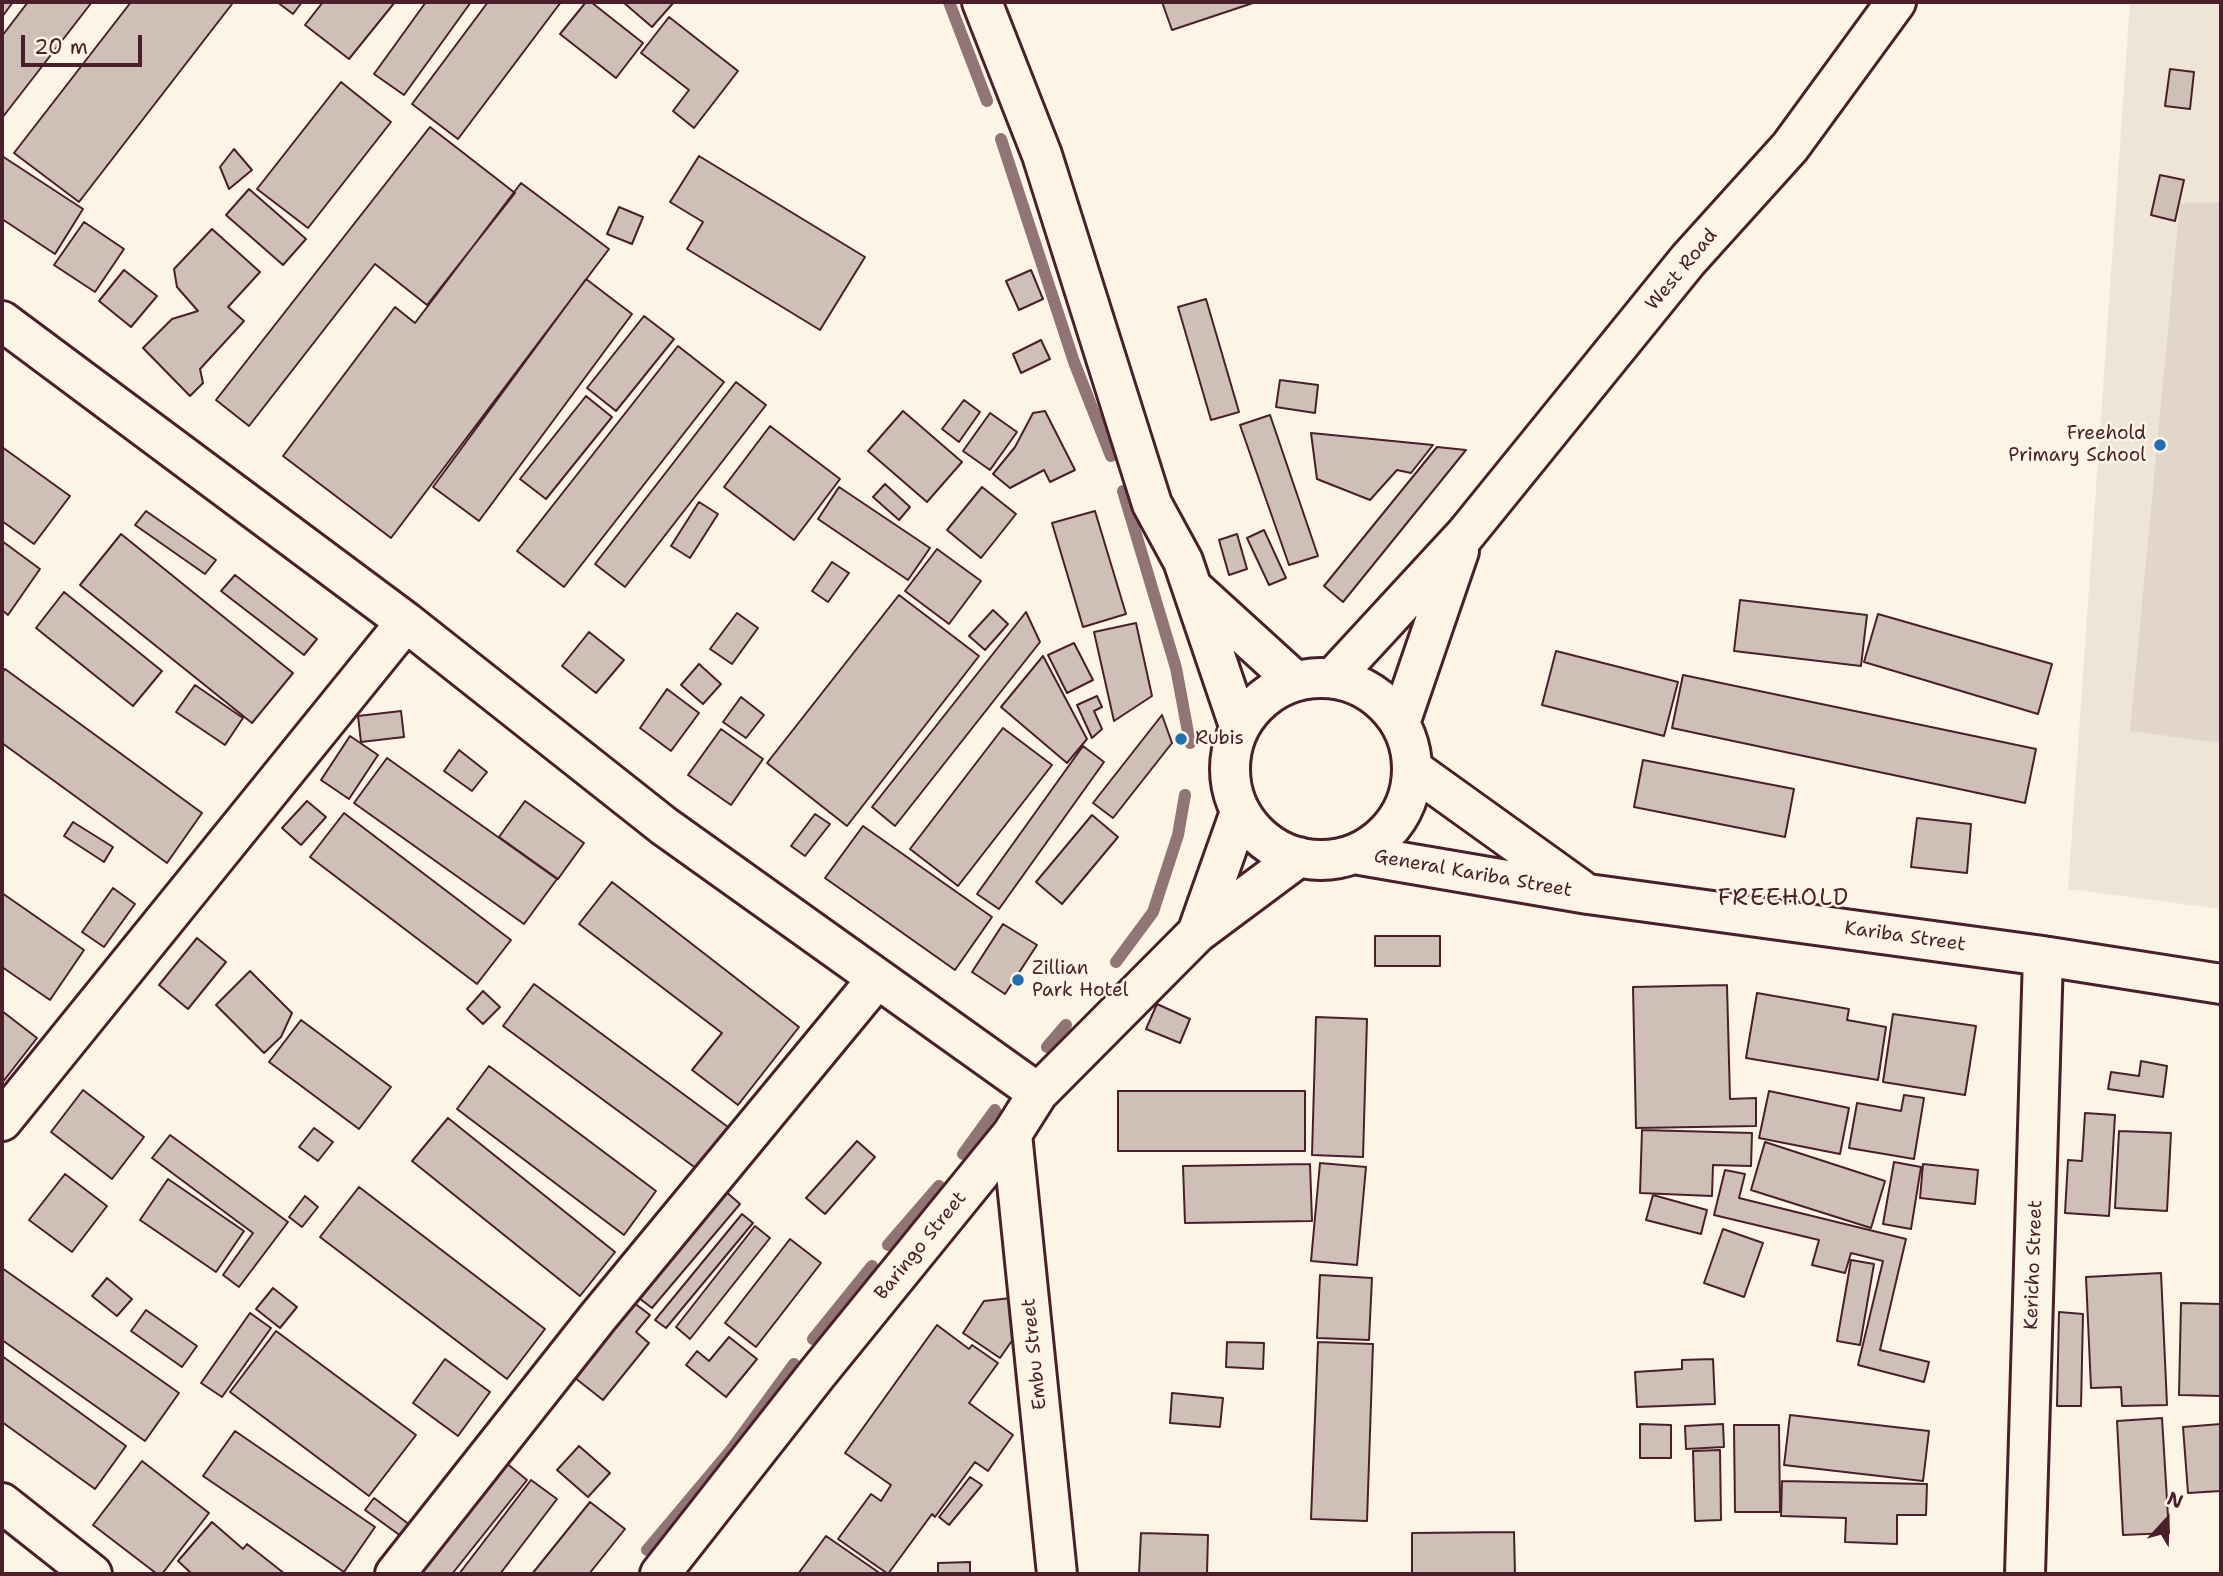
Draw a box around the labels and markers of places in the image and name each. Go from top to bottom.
place label: Freehold Primary School [2008,423,2146,467]
marker: Freehold Primary School [2152,437,2168,453]
place label: Rubis [1195,728,1244,750]
marker: Rubis [1173,731,1189,747]
place label: Zillian Park Hotel [1032,958,1128,1002]
marker: Zillian Park Hotel [1010,972,1026,988]

